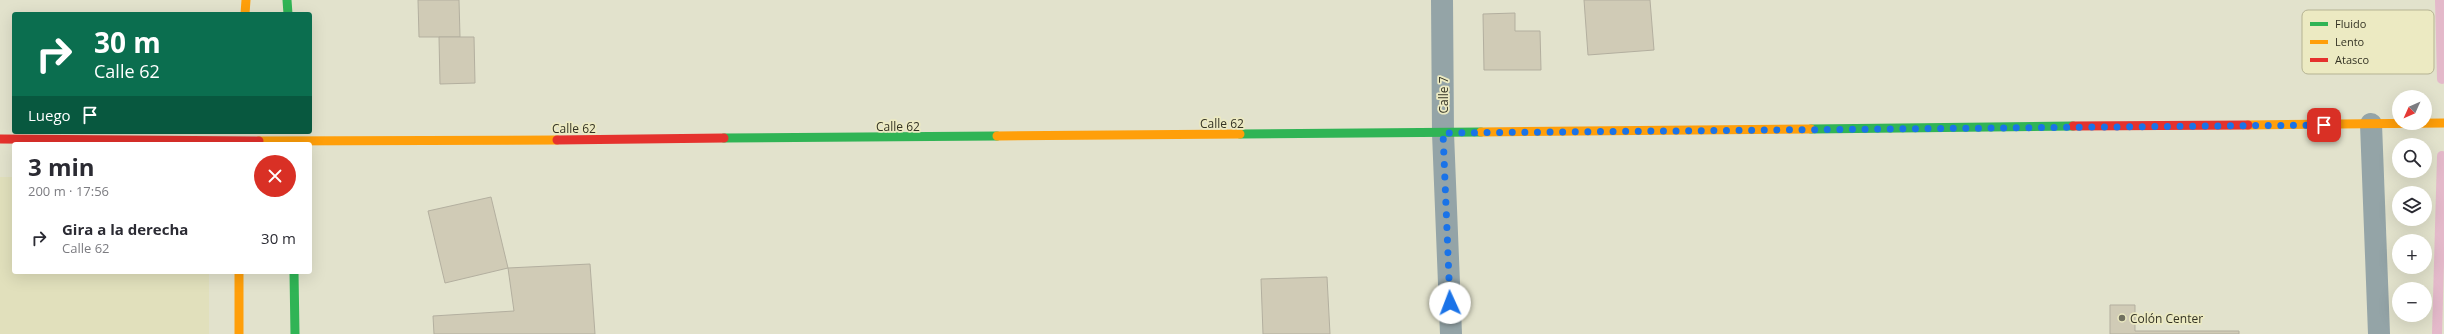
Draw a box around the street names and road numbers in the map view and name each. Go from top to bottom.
street label: Calle 7 [1435,76,1452,114]
street label: Calle 62 [1200,115,1244,132]
street label: Calle 62 [876,118,920,135]
street label: Calle 62 [552,120,596,137]

